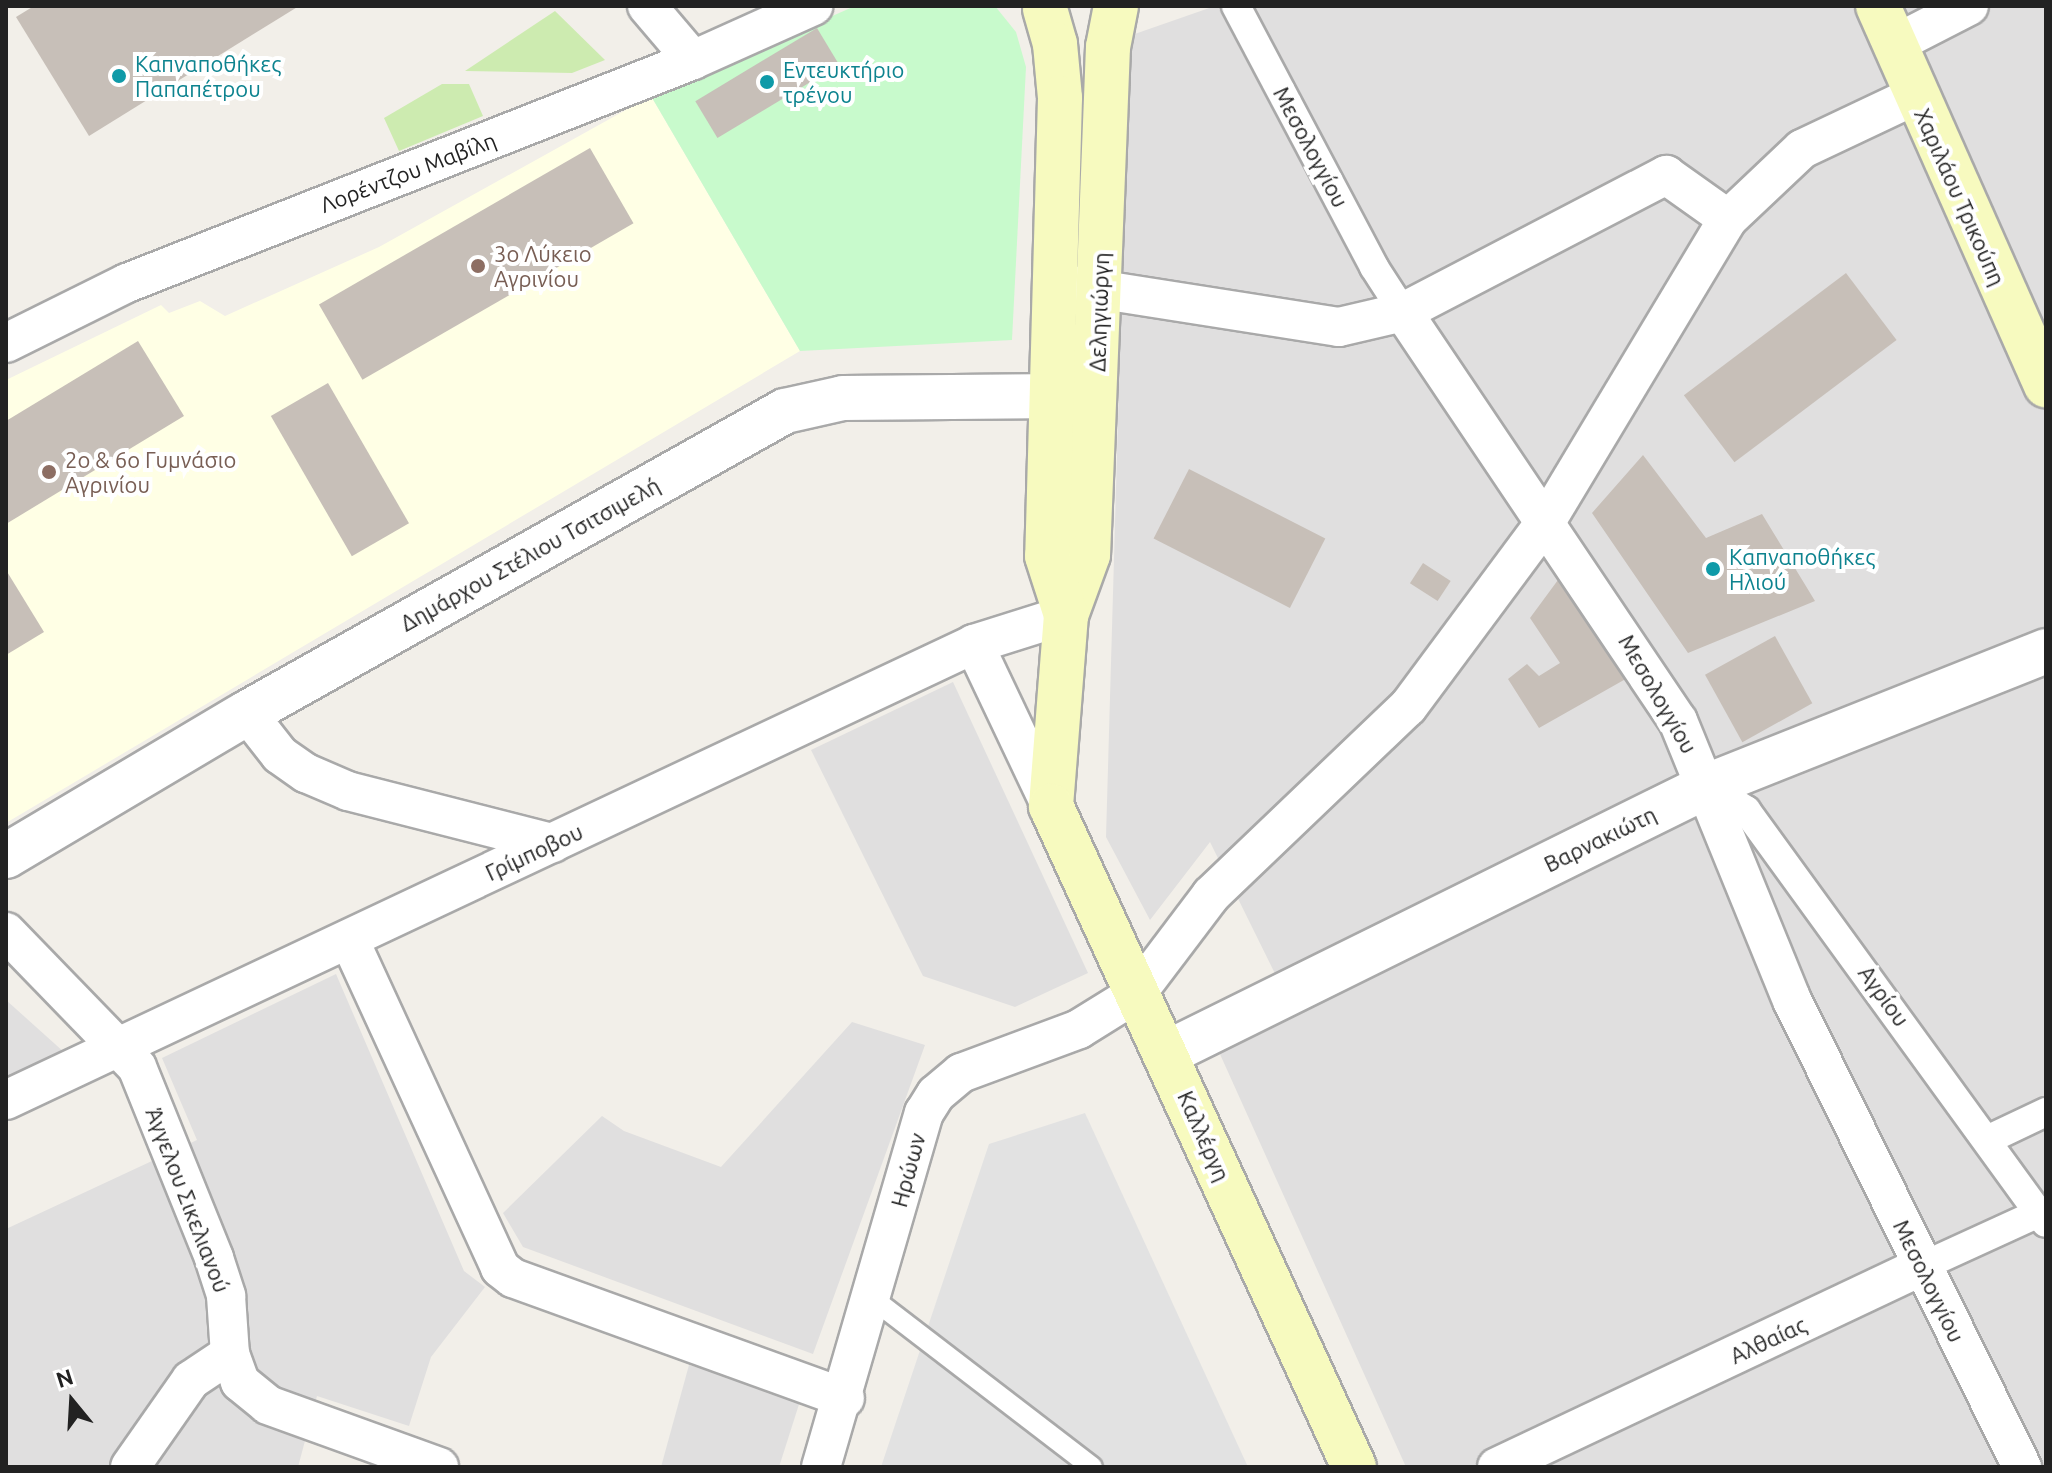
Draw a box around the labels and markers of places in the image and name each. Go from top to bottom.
place label: Καπναποθήκες Παπαπέτρου [135,50,281,102]
place label: Εντευκτήριο τρένου [783,56,904,108]
marker: Καπναποθήκες Παπαπέτρου [110,67,128,85]
marker: Εντευκτήριο τρένου [758,73,776,91]
place label: 3ο Λύκειο Αγρινίου [494,240,592,292]
marker: 3ο Λύκειο Αγρινίου [469,257,487,275]
place label: 2ο & 6ο Γυμνάσιο Αγρινίου [65,446,236,498]
marker: 2ο & 6ο Γυμνάσιο Αγρινίου [40,463,58,481]
place label: Καπναποθήκες Ηλιού [1729,543,1875,594]
marker: Καπναποθήκες Ηλιού [1704,560,1722,578]

